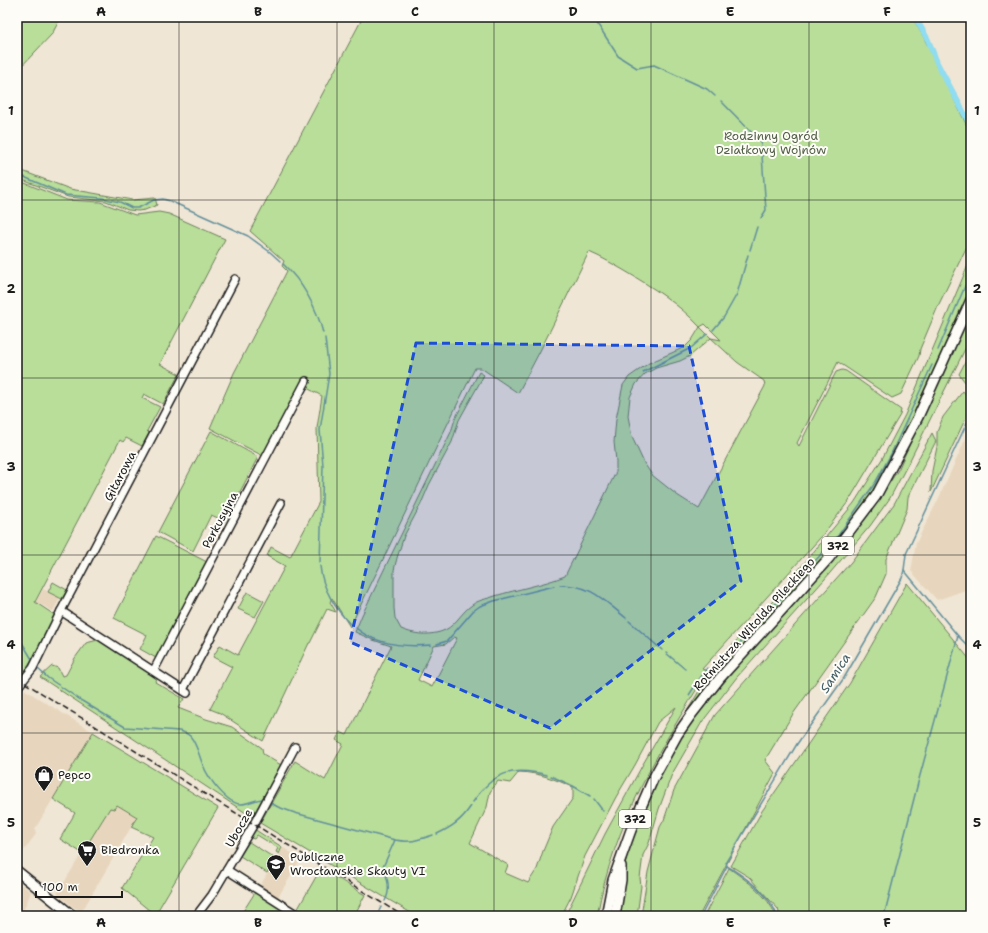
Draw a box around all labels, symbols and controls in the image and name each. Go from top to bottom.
text: A [96,3,106,20]
text: B [254,3,262,20]
text: C [411,3,419,20]
text: D [568,3,578,20]
text: E [726,3,735,20]
text: F [883,3,891,20]
text: 1 [8,102,14,119]
text: 1 [974,102,980,119]
park label: Rodzinny Ogród Działkowy Wojnów [716,128,827,158]
text: 2 [6,280,16,297]
text: 2 [972,280,982,297]
street label: Gitarowa [100,448,140,504]
text: 3 [6,458,16,475]
text: 3 [972,458,982,475]
street label: Perkusyjna [198,488,242,551]
road number: 372 [822,537,854,555]
street label: Rotmistrza Witolda Pileckiego [690,554,818,694]
text: 4 [6,636,16,653]
text: 4 [972,636,982,653]
water label: Samica [816,650,854,696]
shop icon: Pepco [33,764,55,792]
place label: Pepco [58,767,91,783]
street label: Ubocze [222,806,257,850]
road number: 372 [619,810,651,828]
text: 5 [7,814,15,831]
text: 5 [973,814,981,831]
supermarket icon: Biedronka [76,839,98,867]
place label: Biedronka [101,842,160,858]
place label: Publiczne Wrocławskie Skauty VI [290,849,426,879]
school or university icon: Publiczne Wrocławskie Skauty VI [265,853,287,881]
scale bar [36,873,122,899]
text: 100 m [42,879,78,895]
text: A [96,914,106,931]
text: B [254,914,262,931]
text: C [411,914,419,931]
text: D [568,914,578,931]
text: E [726,914,735,931]
text: F [883,914,891,931]

